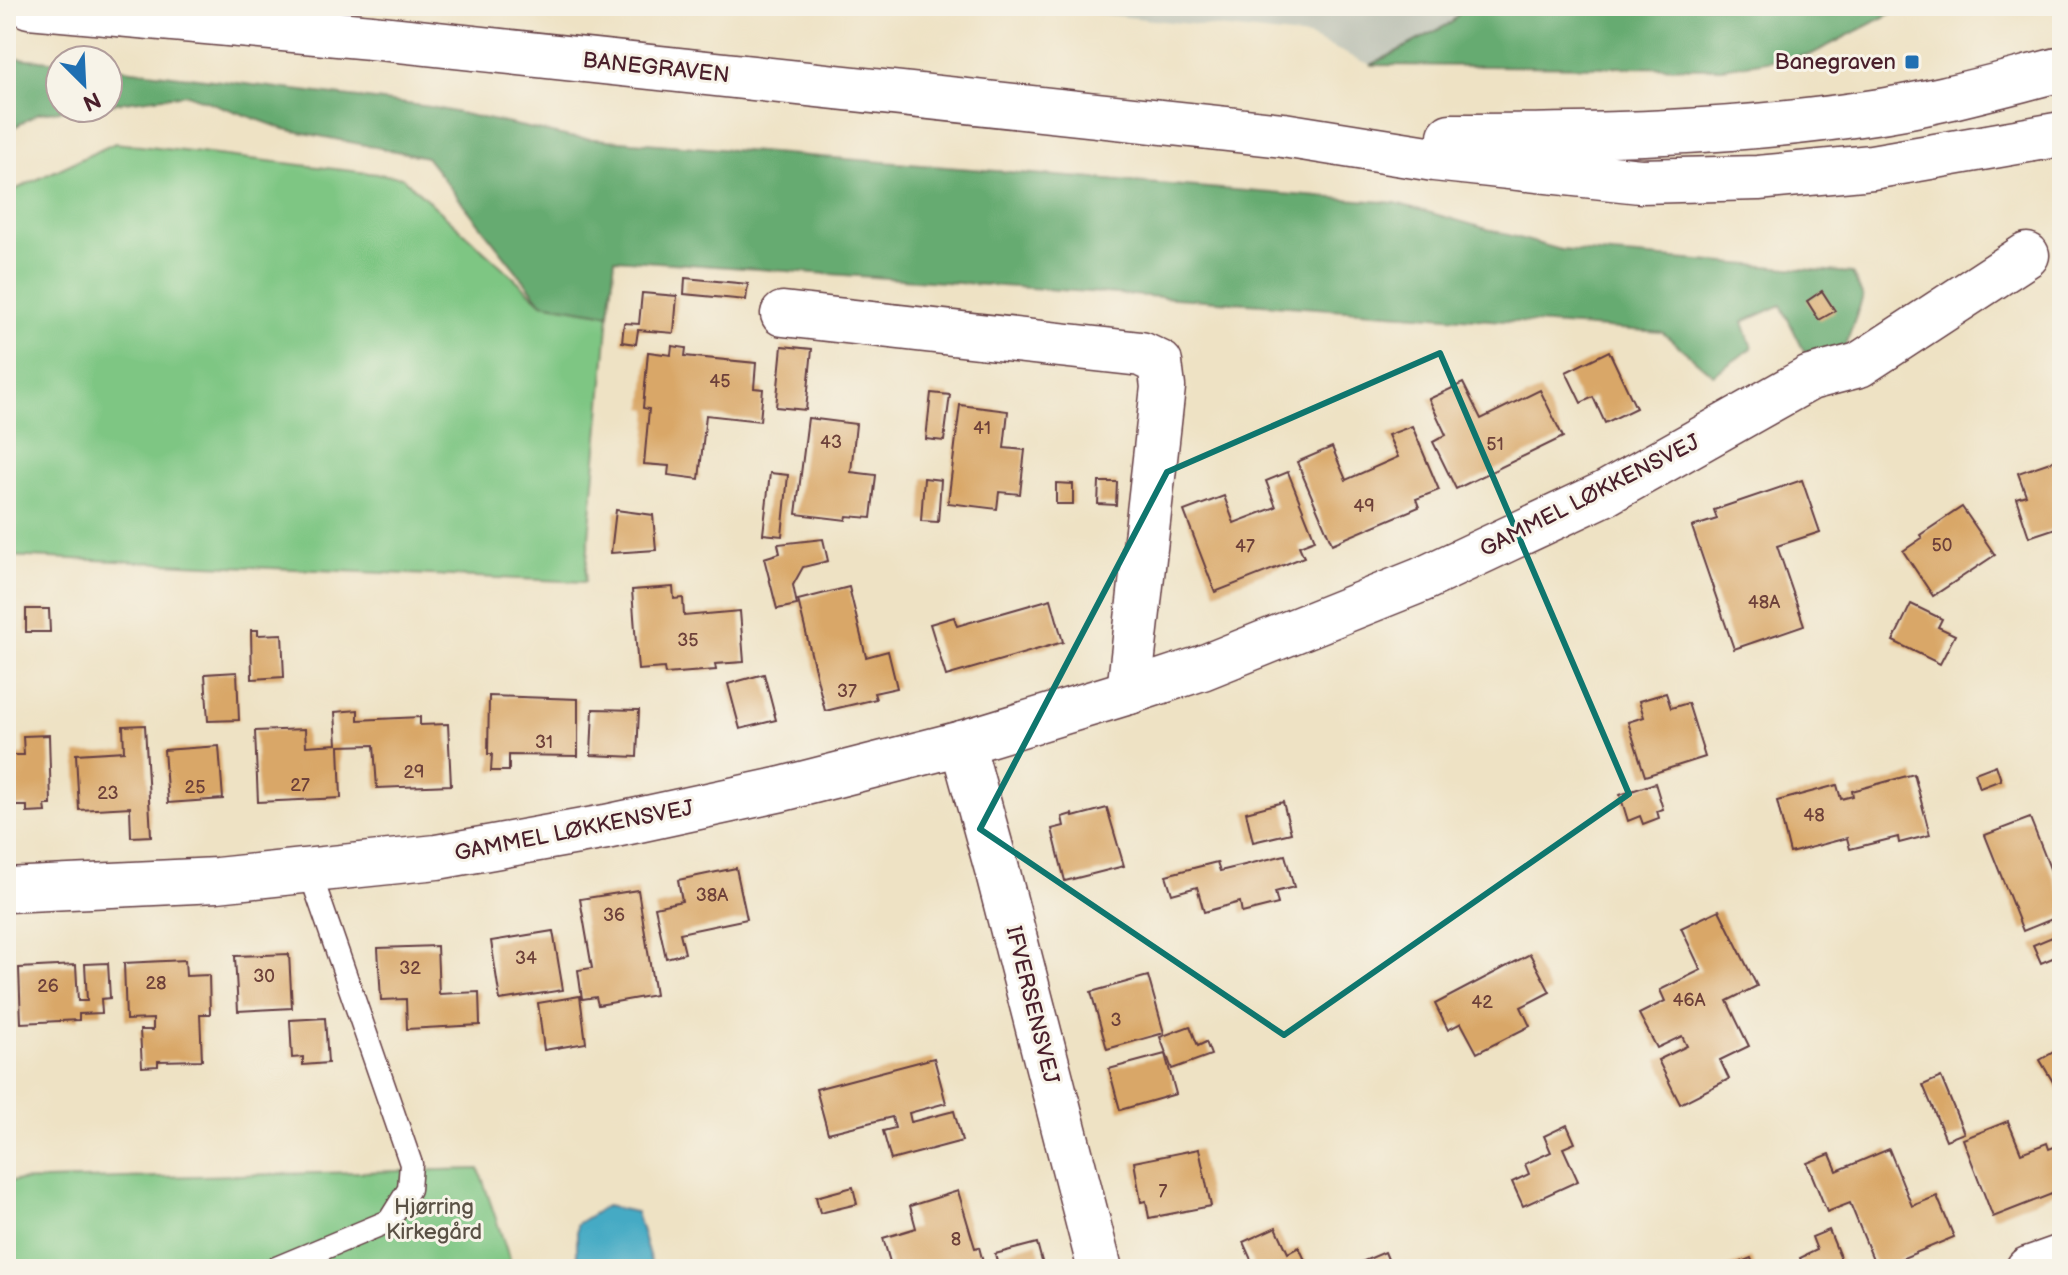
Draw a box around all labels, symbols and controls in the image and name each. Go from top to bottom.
north arrow [44,44,124,124]
street label: BANEGRAVEN [581,47,731,89]
place label: Banegraven [1775,49,1896,76]
marker: Banegraven [1903,53,1921,71]
text: N [78,85,105,117]
house number: 45 [709,371,731,392]
house number: 41 [973,418,991,439]
street label: GAMMEL LØKKENSVEJ [1476,429,1704,563]
house number: 43 [820,432,842,453]
house number: 51 [1486,434,1504,455]
house number: 49 [1353,496,1375,517]
house number: 50 [1932,535,1952,556]
house number: 47 [1235,536,1255,557]
house number: 48A [1748,592,1780,613]
house number: 35 [677,630,699,651]
house number: 37 [837,681,857,702]
house number: 31 [535,732,553,753]
house number: 29 [403,762,425,783]
house number: 27 [290,775,310,796]
house number: 25 [185,777,205,798]
house number: 23 [97,783,119,804]
street label: GAMMEL LØKKENSVEJ [452,795,696,867]
house number: 48 [1803,805,1825,826]
house number: 38A [696,885,728,906]
house number: 36 [603,905,625,926]
street label: IFVERSENSVEJ [999,923,1065,1087]
house number: 34 [515,948,537,969]
house number: 32 [399,958,421,979]
house number: 30 [253,966,275,987]
house number: 28 [145,973,167,994]
house number: 26 [37,976,59,997]
house number: 46A [1673,990,1705,1011]
house number: 42 [1471,992,1493,1013]
house number: 3 [1110,1010,1122,1031]
house number: 7 [1159,1181,1168,1202]
park label: Hjørring Kirkegård [386,1194,482,1246]
house number: 8 [951,1229,961,1250]

